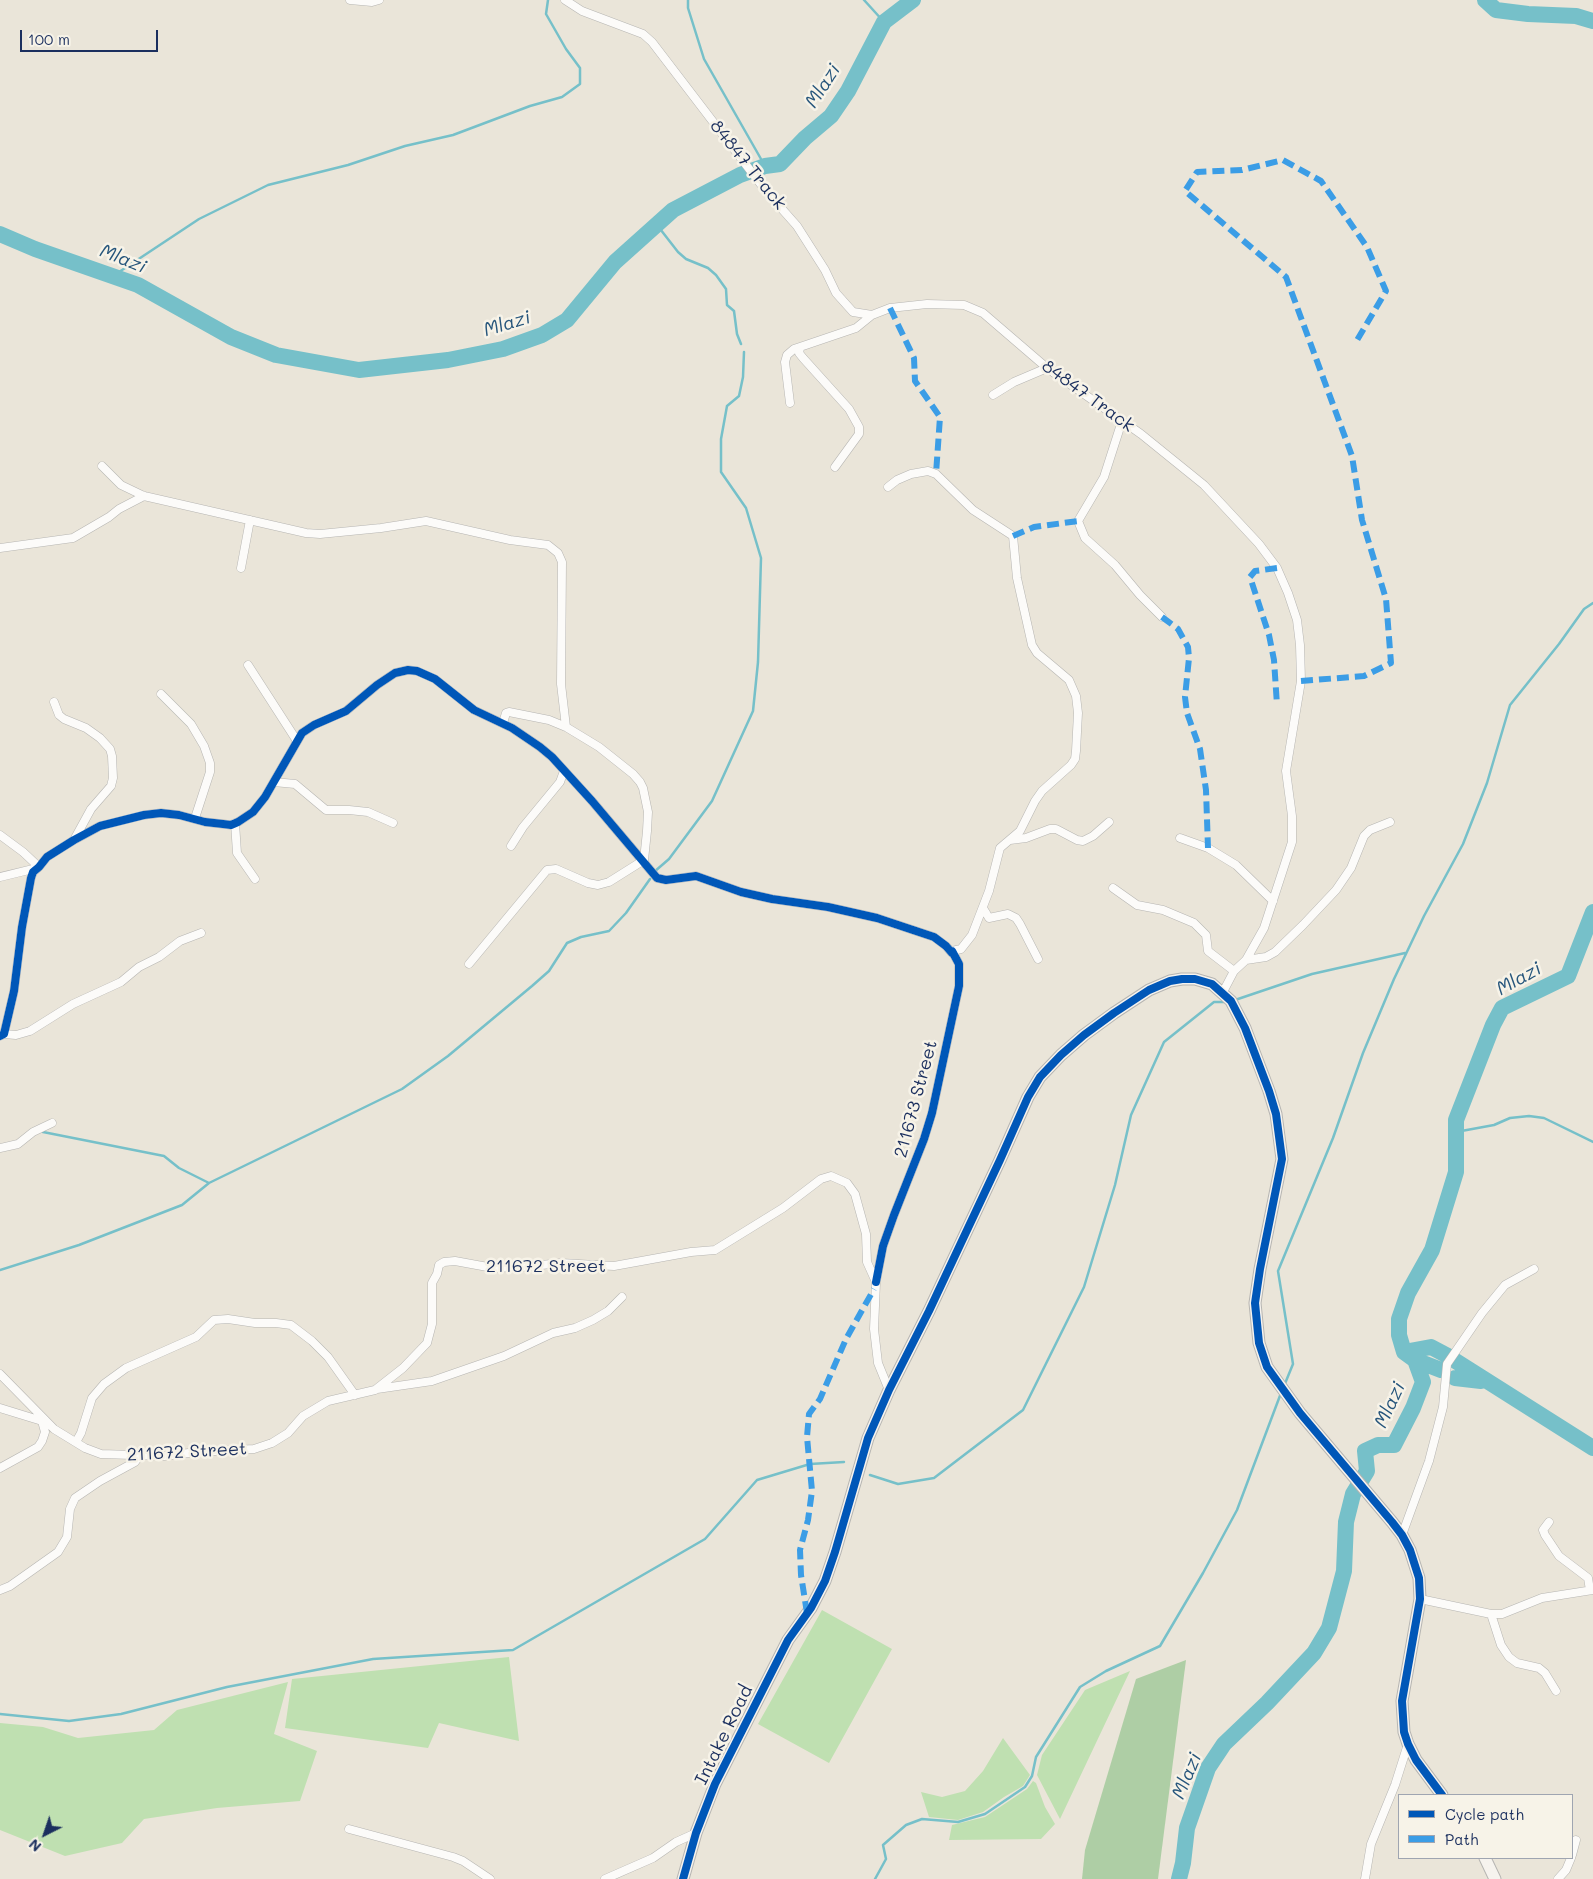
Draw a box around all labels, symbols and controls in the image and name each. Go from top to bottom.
scale bar [22,20,160,52]
text: 100 m [28,29,70,49]
water label: Mlazi [800,60,846,112]
street label: 84847 Track [705,116,791,214]
water label: Mlazi [96,239,150,279]
water label: Mlazi [481,306,533,342]
street label: 84847 Track [1038,355,1138,437]
water label: Mlazi [1492,957,1546,1001]
street label: 211673 Street [890,1038,942,1160]
street label: 211672 Street [486,1255,606,1277]
water label: Mlazi [1369,1378,1411,1432]
street label: 211672 Street [126,1438,248,1466]
street label: Intake Road [691,1682,757,1788]
water label: Mlazi [1167,1749,1207,1803]
legend [1398,1794,1573,1859]
text: Cycle path [1445,1804,1524,1824]
north arrow [20,1809,70,1859]
text: Path [1445,1829,1479,1849]
text: N [25,1835,45,1856]

